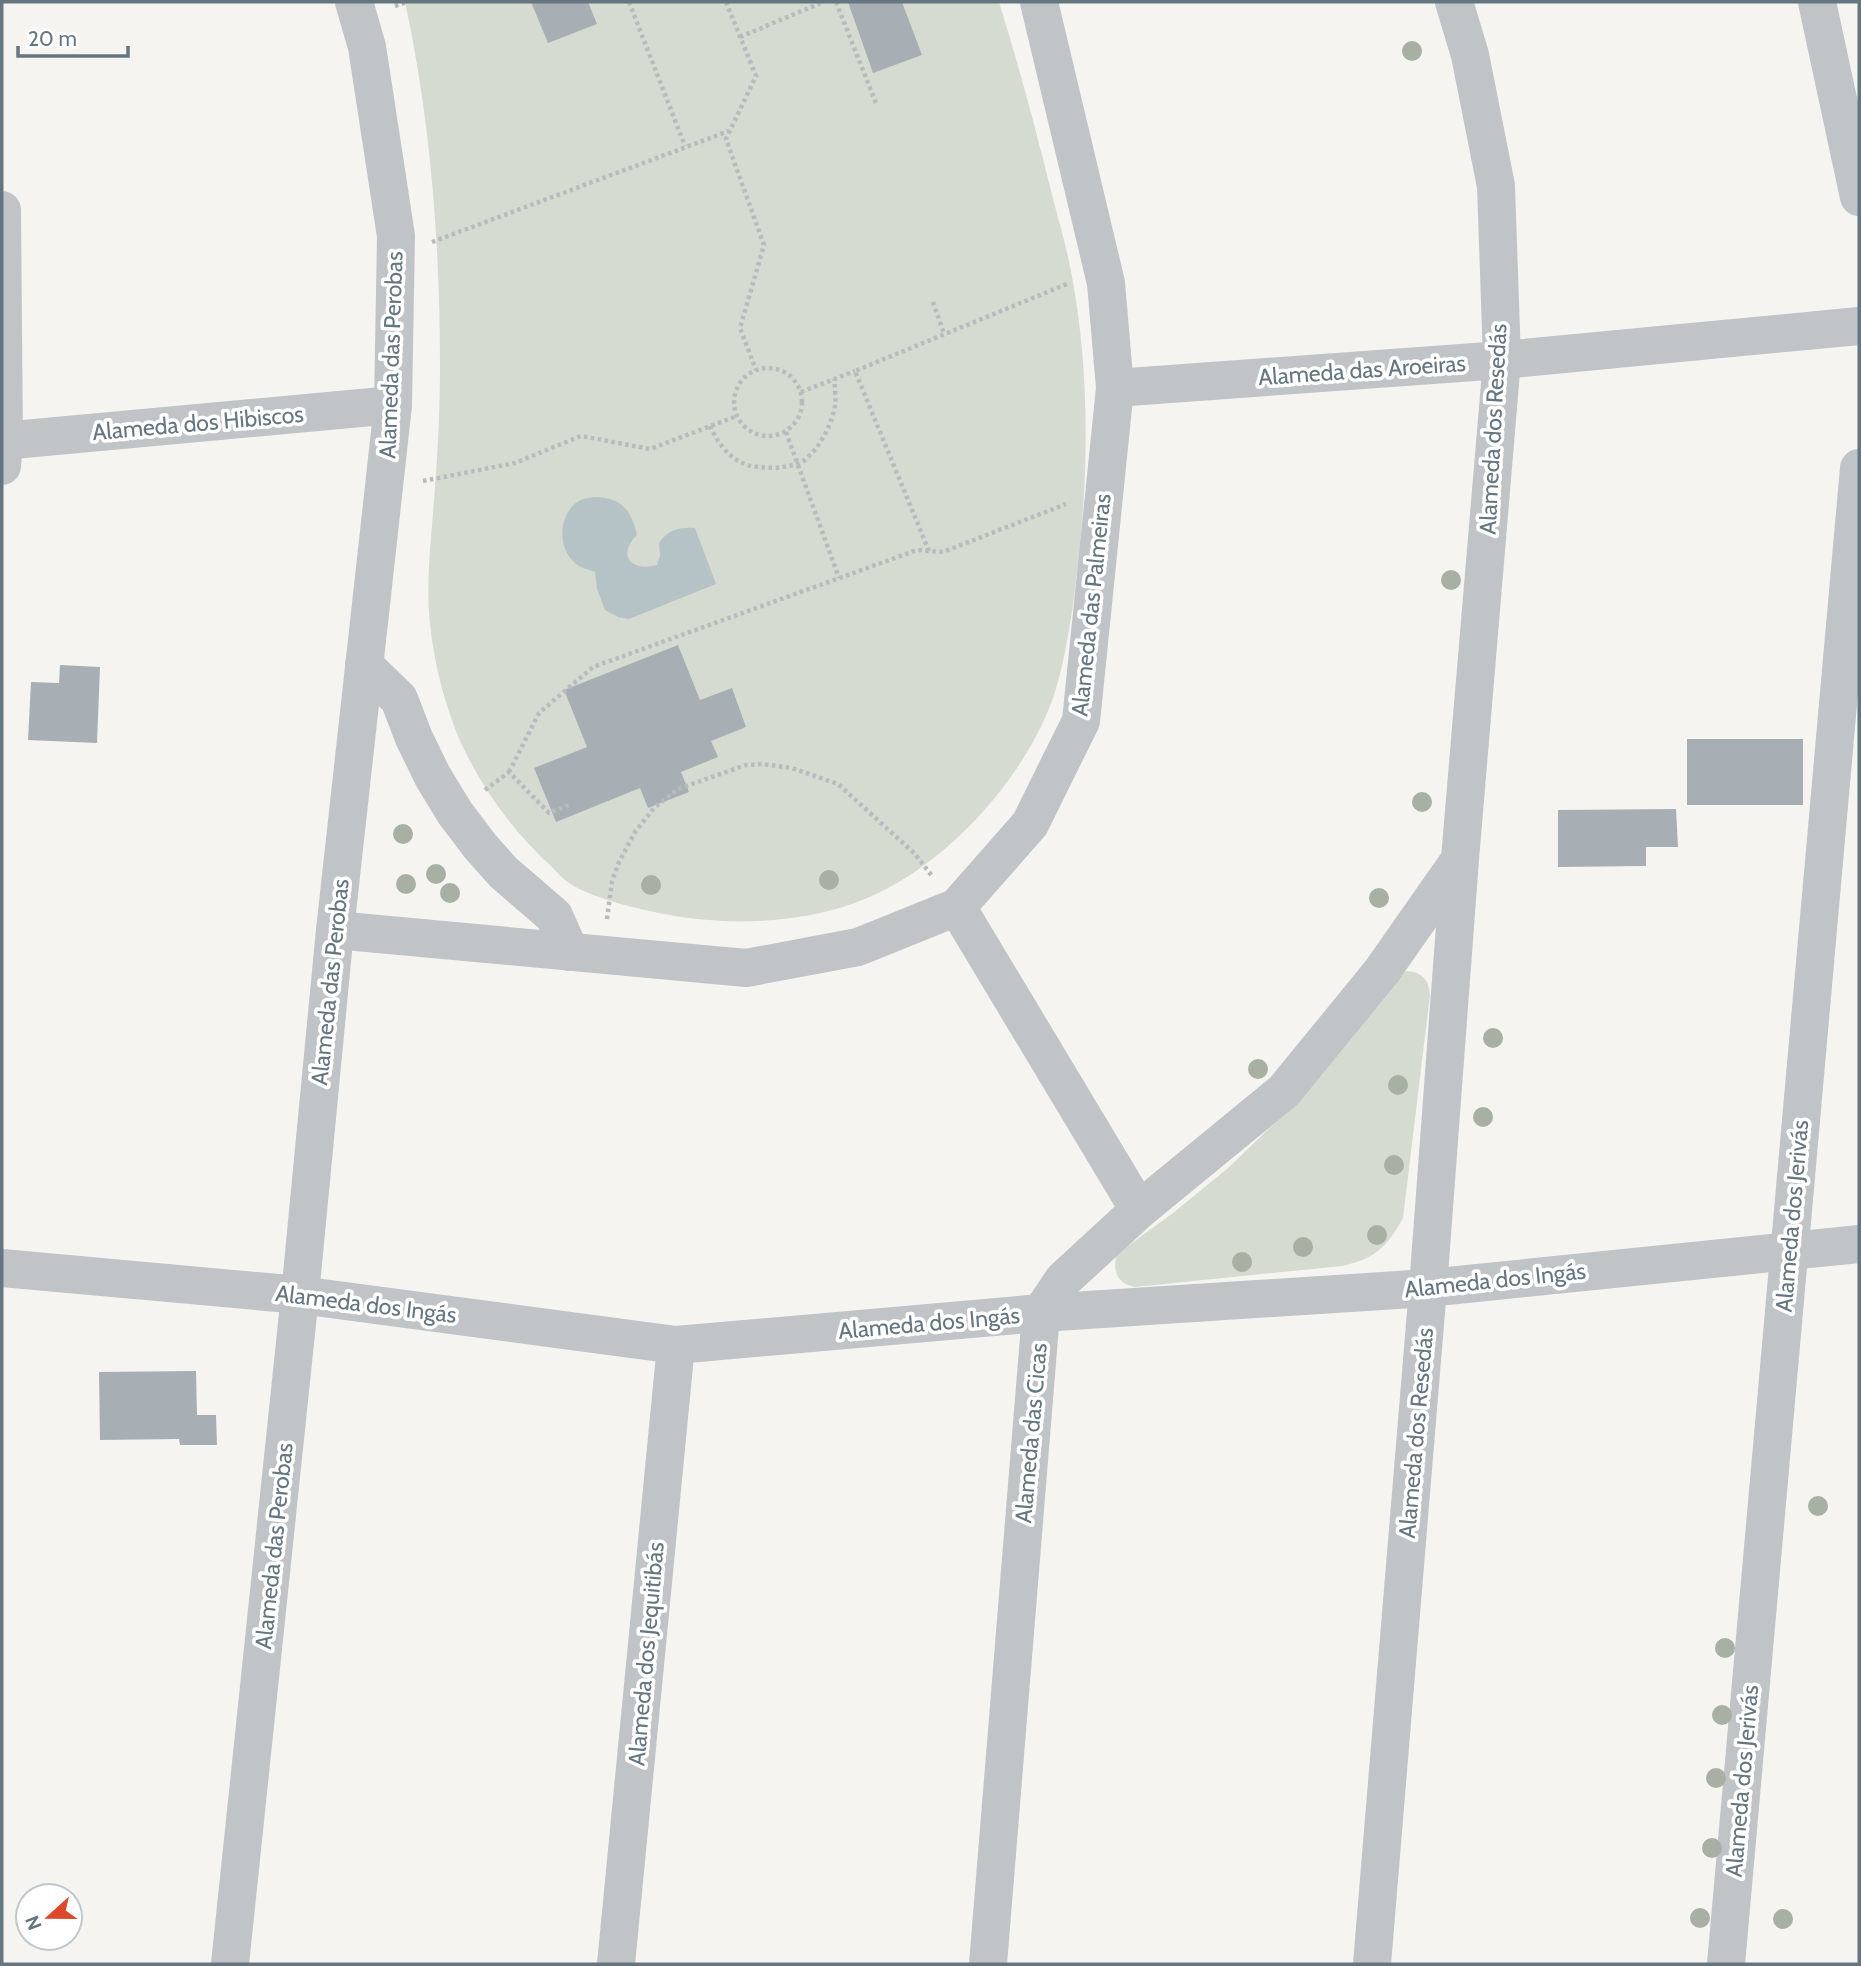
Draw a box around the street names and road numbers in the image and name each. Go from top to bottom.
street label: Alameda das Perobas [373,251,409,459]
street label: Alameda dos Resedás [1473,323,1513,535]
street label: Alameda das Aroeiras [1257,349,1467,391]
street label: Alameda dos Hibiscos [91,400,305,446]
street label: Alameda das Palmeiras [1065,492,1117,718]
street label: Alameda das Perobas [305,877,355,1087]
street label: Alameda dos Jerivás [1770,1119,1814,1313]
street label: Alameda dos Ingás [1403,1257,1587,1303]
street label: Alameda dos Ingás [274,1279,458,1329]
street label: Alameda dos Ingás [837,1301,1021,1345]
street label: Alameda dos Resedás [1393,1327,1439,1539]
street label: Alameda das Cicas [1009,1342,1053,1524]
street label: Alameda das Perobas [249,1441,299,1651]
street label: Alameda dos Jequitibás [622,1541,670,1767]
street label: Alameda dos Jerivás [1720,1684,1764,1878]

